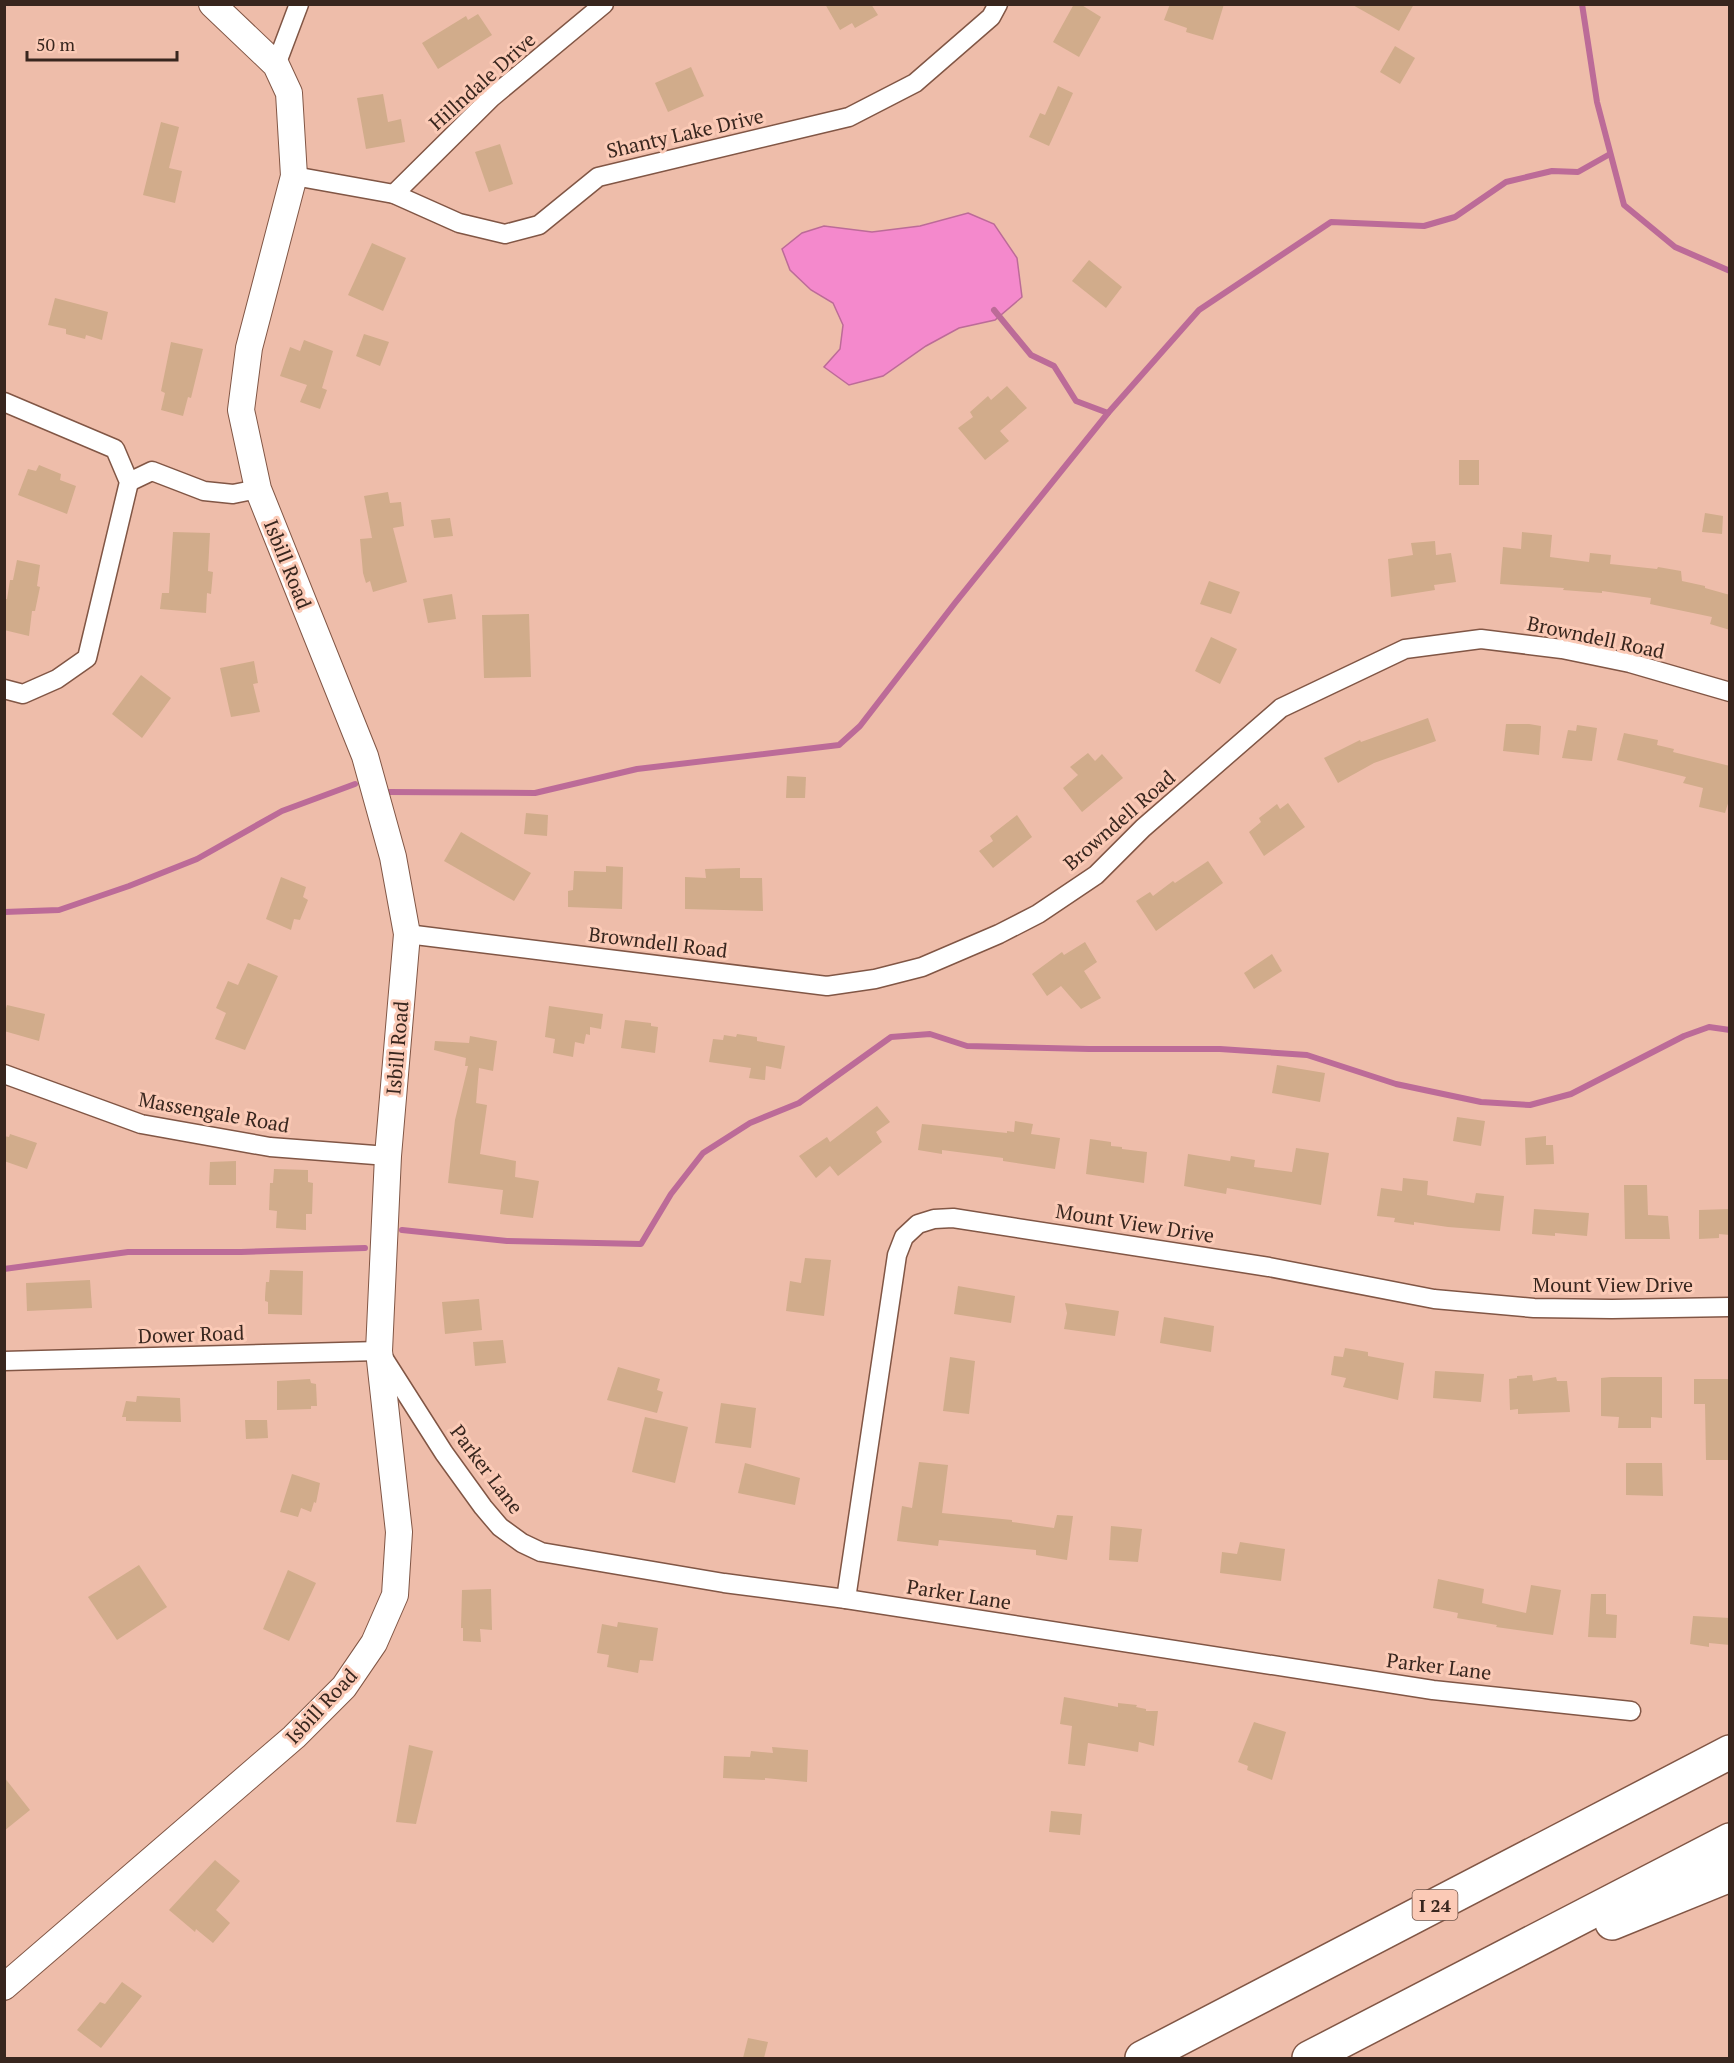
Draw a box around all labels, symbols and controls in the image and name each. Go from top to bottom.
scale bar [27,24,177,62]
street label: Hillndale Drive [423,26,541,136]
text: 50 m [36,32,76,56]
street label: Shanty Lake Drive [604,102,766,164]
street label: Isbill Road [258,515,318,613]
street label: Browndell Road [1525,609,1667,665]
street label: Browndell Road [1057,764,1181,876]
street label: Browndell Road [587,920,729,964]
street label: Isbill Road [379,1000,415,1096]
street label: Massengale Road [136,1085,292,1139]
street label: Mount View Drive [1054,1197,1216,1249]
street label: Mount View Drive [1533,1271,1693,1298]
street label: Dower Road [137,1319,245,1349]
street label: Parker Lane [445,1419,529,1519]
street label: Parker Lane [905,1572,1013,1616]
street label: Parker Lane [1385,1646,1493,1686]
street label: Isbill Road [279,1662,363,1750]
road number: I 24 [1412,1890,1458,1920]

